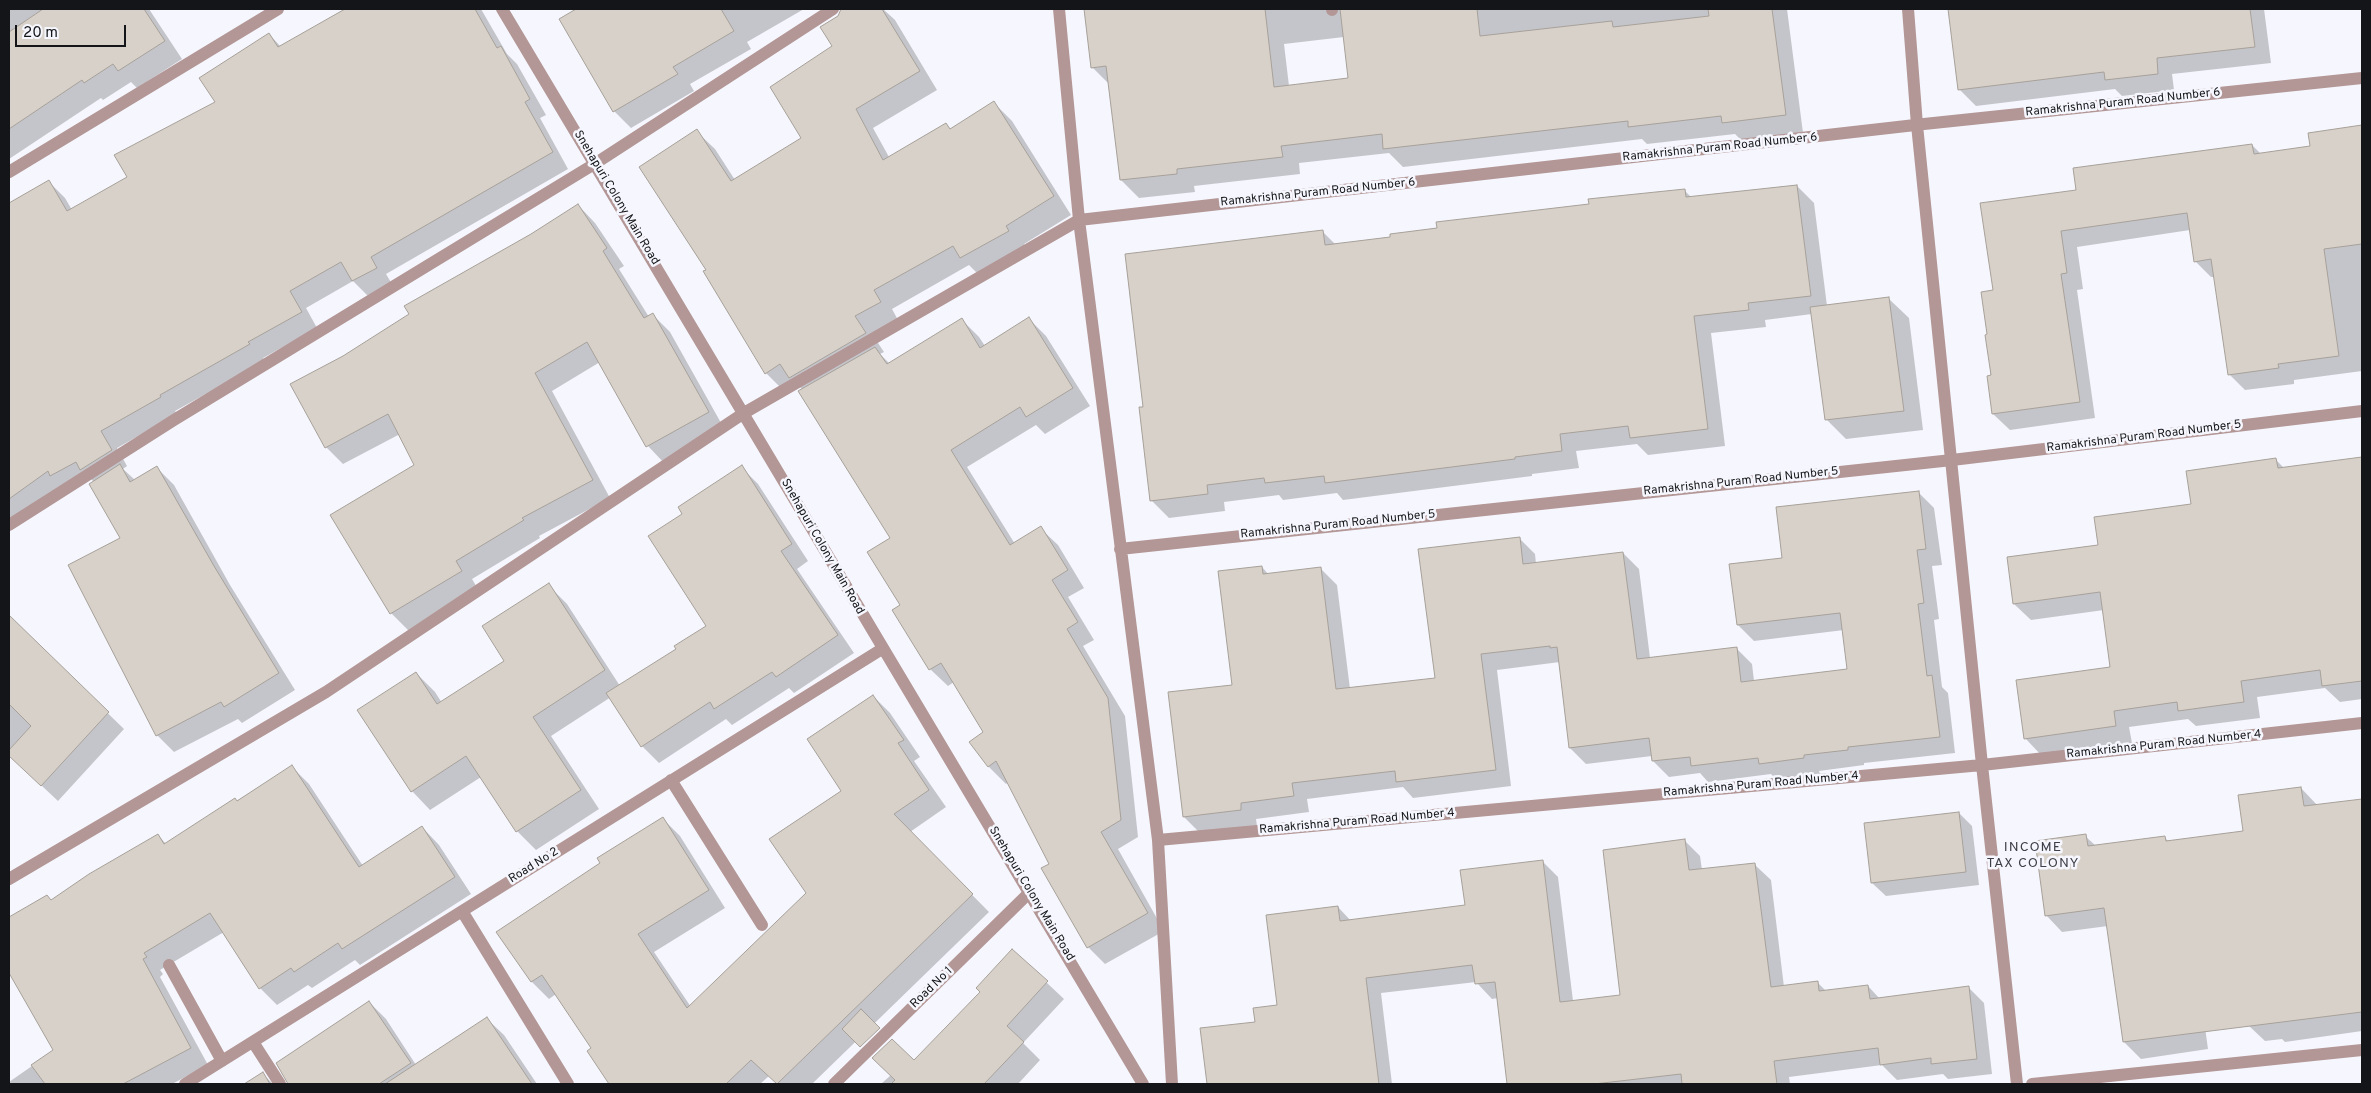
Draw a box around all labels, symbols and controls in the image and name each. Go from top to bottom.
scale bar [18,15,129,47]
text: 20 m [23,24,58,43]
street label: Ramakrishna Puram Road Number 6 [2025,86,2221,120]
street label: Snehapuri Colony Main Road [570,128,662,268]
street label: Ramakrishna Puram Road Number 6 [1622,131,1818,165]
street label: Ramakrishna Puram Road Number 6 [1220,176,1416,210]
street label: Ramakrishna Puram Road Number 5 [2046,418,2242,456]
street label: Ramakrishna Puram Road Number 5 [1643,465,1839,499]
street label: Snehapuri Colony Main Road [777,477,867,617]
street label: Ramakrishna Puram Road Number 5 [1240,508,1436,542]
street label: Ramakrishna Puram Road Number 4 [2066,728,2262,762]
street label: Ramakrishna Puram Road Number 4 [1663,769,1859,801]
street label: Ramakrishna Puram Road Number 4 [1259,806,1455,838]
street label: Snehapuri Colony Main Road [985,824,1077,964]
district label: INCOME TAX COLONY [1985,840,2081,872]
street label: Road No 2 [506,845,562,887]
street label: Road No 1 [908,964,956,1012]

